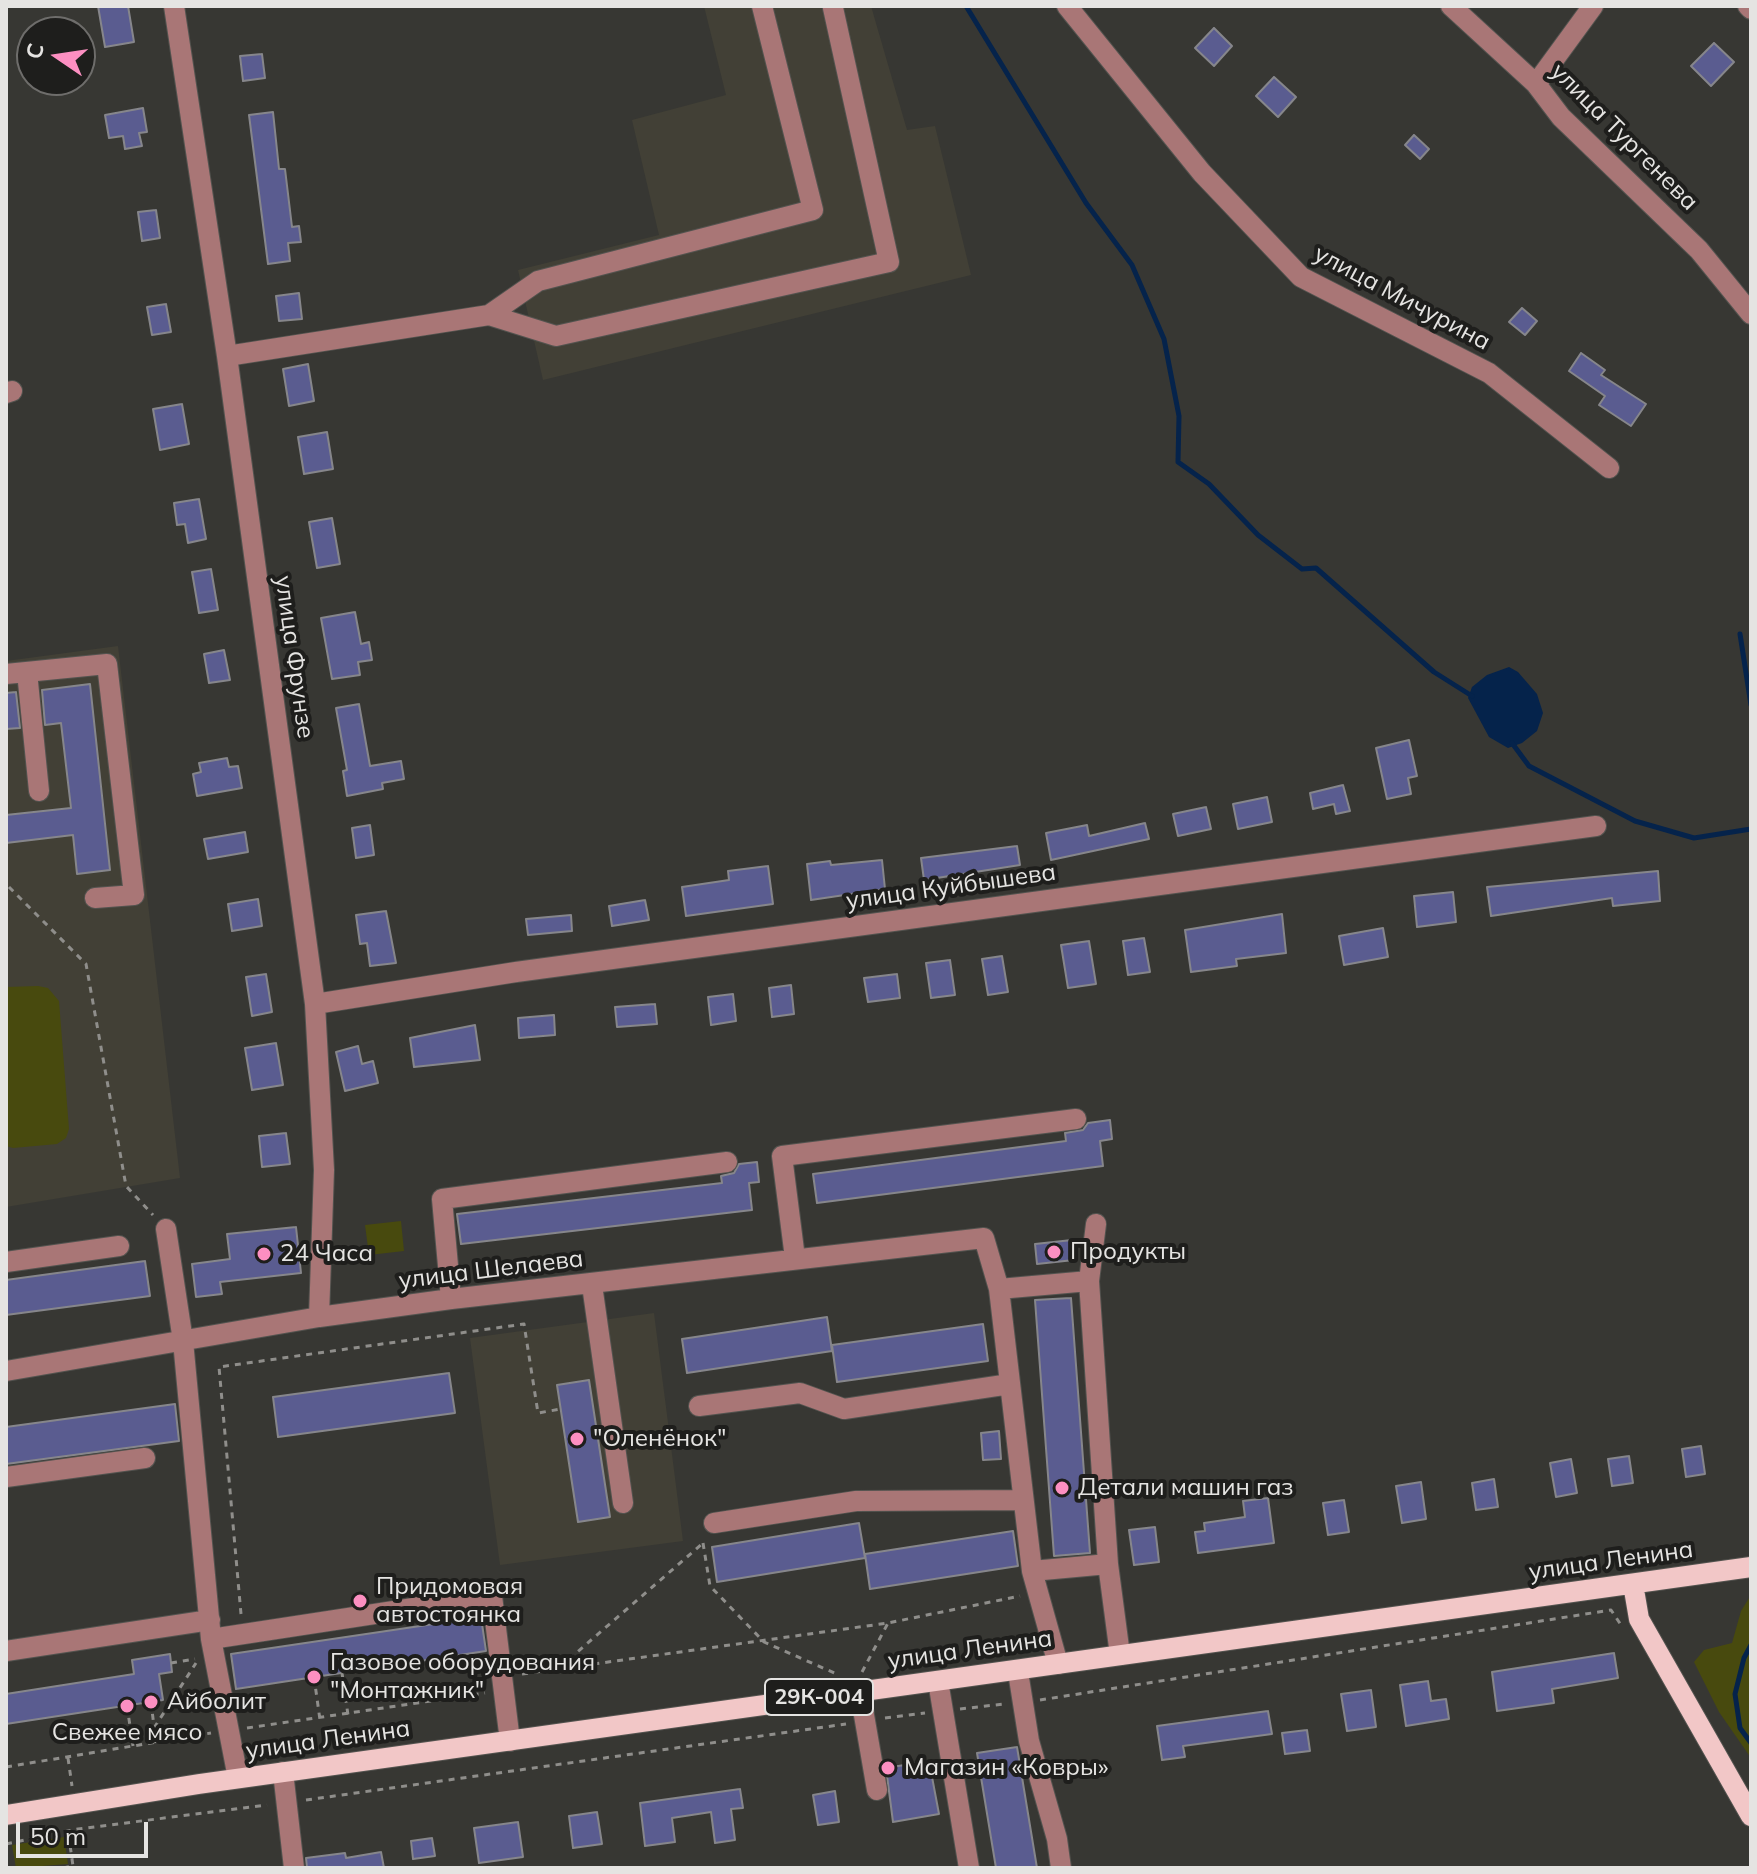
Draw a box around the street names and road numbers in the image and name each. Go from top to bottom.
street label: улица Тургенева [1544,57,1704,217]
street label: улица Мичурина [1309,239,1495,357]
street label: улица Фрунзе [268,574,320,740]
street label: улица Куйбышева [844,858,1058,916]
street label: улица Шелаева [397,1244,585,1296]
street label: улица Ленина [1527,1535,1695,1587]
street label: улица Ленина [886,1624,1054,1676]
road number: 29К-004 [765,1679,873,1715]
street label: улица Ленина [244,1714,412,1766]

